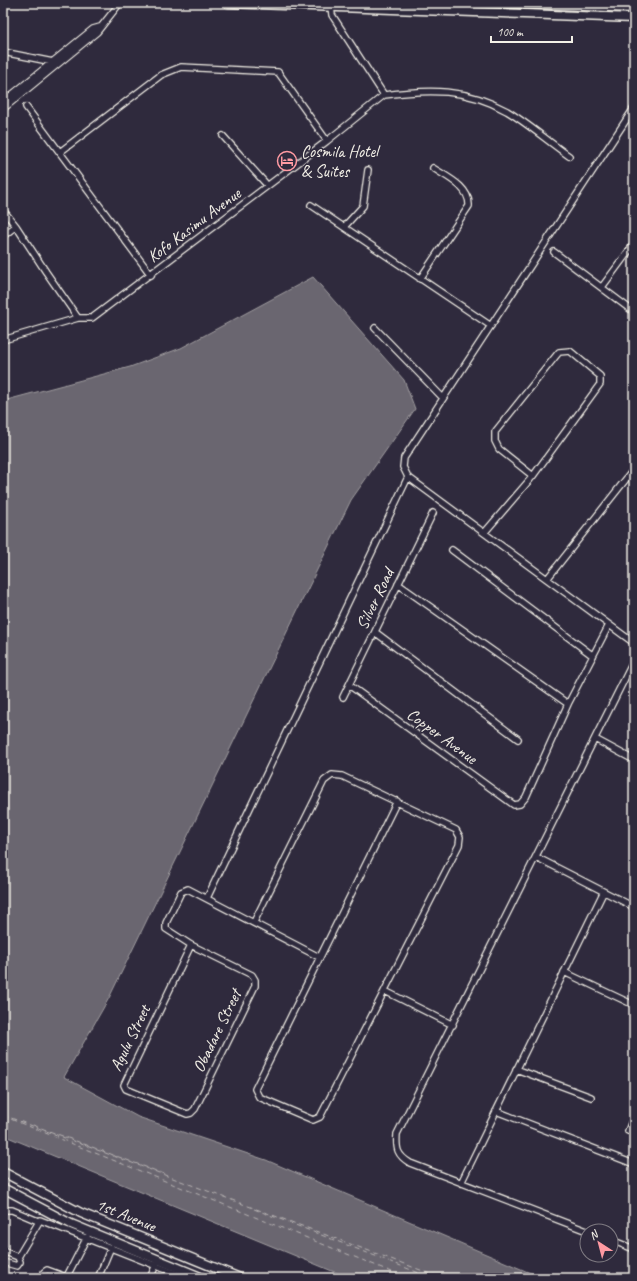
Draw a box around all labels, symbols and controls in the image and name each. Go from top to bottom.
scale bar [491,18,572,44]
text: 100 m [497,24,524,40]
place label: Cosmila Hotel & Suites [301,141,381,182]
hotel icon: Cosmila Hotel & Suites [276,150,298,172]
street label: Kofo Kasimu Avenue [143,182,246,267]
street label: Silver Road [351,563,400,633]
street label: Copper Avenue [403,703,482,769]
street label: Obadare Street [188,984,247,1076]
street label: Agulu Street [105,999,156,1074]
street label: 1st Avenue [93,1194,160,1237]
north arrow [579,1223,619,1263]
text: N [586,1226,602,1243]

